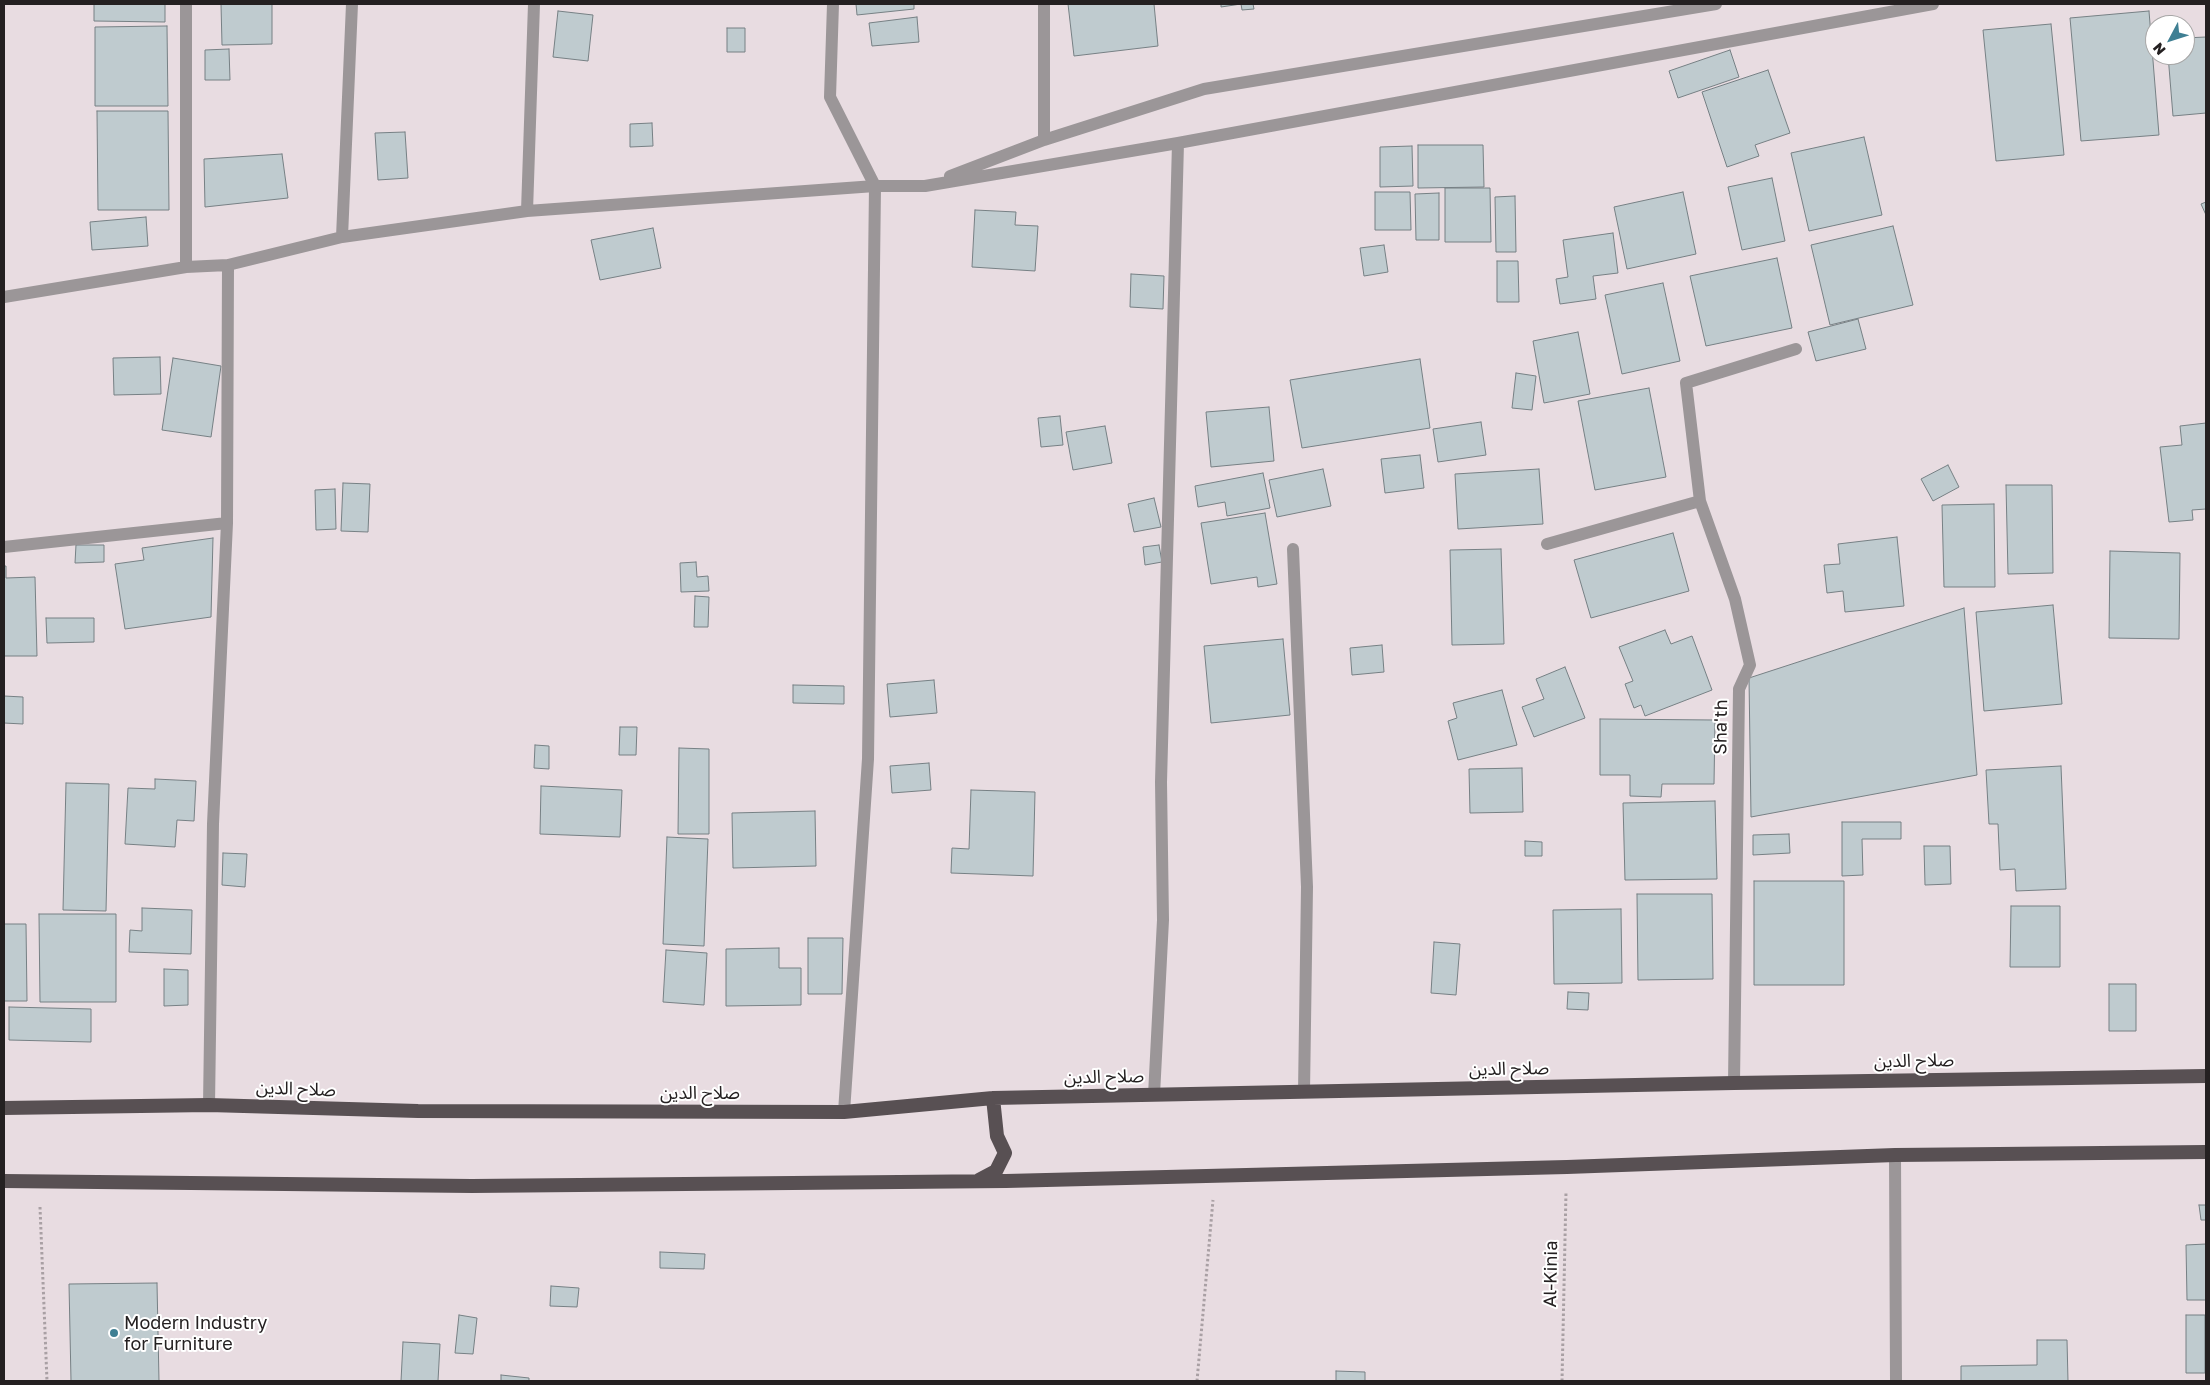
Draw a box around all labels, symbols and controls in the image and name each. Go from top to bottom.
north arrow [2145,15,2195,65]
text: N [2149,40,2169,59]
street label: Sha'th [1710,699,1732,755]
street label: صلاح الدين [1874,1050,1954,1072]
street label: صلاح الدين [1469,1058,1549,1080]
street label: صلاح الدين [1064,1066,1144,1088]
street label: صلاح الدين [256,1077,336,1101]
street label: صلاح الدين [660,1082,740,1104]
street label: Al-Kinia [1540,1240,1562,1308]
place label: Modern Industry for Furniture [124,1312,267,1355]
marker: Modern Industry for Furniture [108,1327,120,1339]

